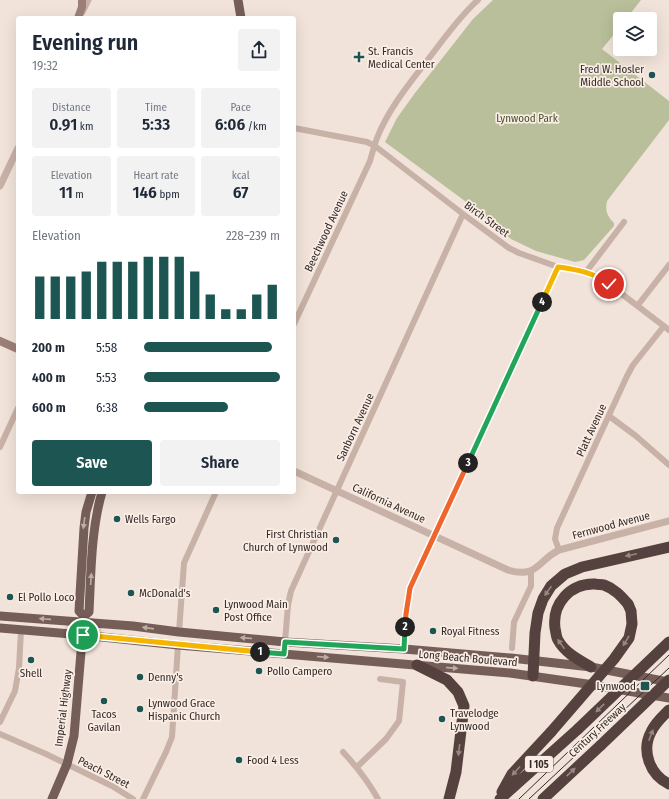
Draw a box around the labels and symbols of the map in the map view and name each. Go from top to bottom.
place label: St. Francis Medical Center [368,45,435,71]
marker: St. Francis Medical Center [353,51,365,63]
place label: Fred W. Hosler Middle School [580,63,644,89]
marker: Fred W. Hosler Middle School [647,70,657,80]
park label: Lynwood Park [496,112,559,125]
street label: Beechwood Avenue [302,189,351,274]
street label: Birch Street [462,199,512,240]
pin [592,267,626,301]
pin: 4 [532,292,552,312]
street label: Sanborn Avenue [334,391,377,463]
street label: Platt Avenue [574,402,609,459]
pin: 3 [458,453,478,473]
street label: California Avenue [350,481,427,526]
street label: Fernwood Avenue [571,509,651,542]
place label: Wells Fargo [125,513,176,526]
marker: Wells Fargo [112,514,122,524]
one-way arrow [81,517,88,529]
place label: First Christian Church of Lynwood [243,528,328,554]
marker: First Christian Church of Lynwood [331,535,341,545]
one-way arrow [625,553,637,559]
one-way arrow [87,573,94,585]
one-way arrow [544,586,552,596]
place label: McDonald's [139,587,191,600]
marker: McDonald's [126,588,136,598]
place label: El Pollo Loco [18,591,75,604]
marker: El Pollo Loco [5,592,15,602]
place label: Lynwood Main Post Office [224,598,288,624]
marker: Lynwood Main Post Office [211,605,221,615]
one-way arrow [39,616,51,623]
pin: 2 [395,617,415,637]
pin [66,618,100,652]
one-way arrow [142,625,154,631]
place label: Royal Fitness [441,625,500,638]
marker: Royal Fitness [428,626,438,636]
one-way arrow [240,635,252,642]
one-way arrow [622,635,629,647]
one-way arrow [557,638,565,649]
pin: 1 [250,642,270,662]
street label: Long Beach Boulevard [418,648,518,669]
one-way arrow [317,654,329,661]
marker: Shell [26,655,36,665]
place label: Pollo Campero [267,665,332,678]
one-way arrow [446,665,459,672]
marker: Pollo Campero [254,666,264,676]
place label: Shell [20,667,42,680]
street label: Imperial Highway [52,669,75,747]
place label: Denny's [148,671,183,684]
marker: Denny's [135,672,145,682]
place label: Lynwood [596,680,636,693]
marker: Lynwood [639,680,651,692]
marker: Tacos Gavilan [99,696,109,706]
place label: Lynwood Grace Hispanic Church [148,697,220,723]
street label: Century Freeway [566,701,629,760]
one-way arrow [595,703,605,713]
marker: Lynwood Grace Hispanic Church [135,704,145,714]
place label: Travelodge Lynwood [450,707,499,733]
place label: Tacos Gavilan [87,708,121,734]
marker: Travelodge Lynwood [437,714,447,724]
one-way arrow [648,728,654,740]
one-way arrow [455,744,462,756]
street label: Peach Street [76,754,132,791]
place label: Food 4 Less [247,754,299,767]
marker: Food 4 Less [234,755,244,765]
road number: I 105 [525,756,553,772]
one-way arrow [511,766,520,777]
one-way arrow [566,768,576,777]

